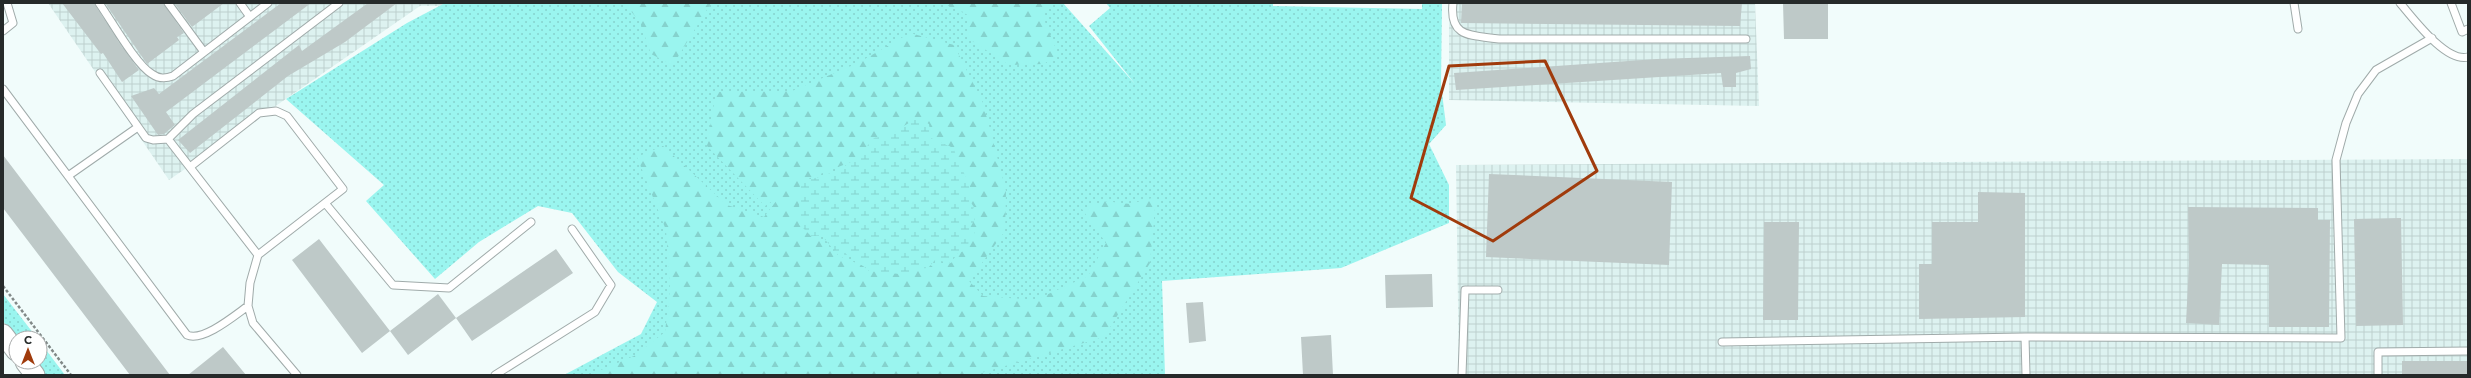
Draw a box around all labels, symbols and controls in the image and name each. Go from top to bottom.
north arrow [8,330,48,370]
text: С [24,333,32,347]

